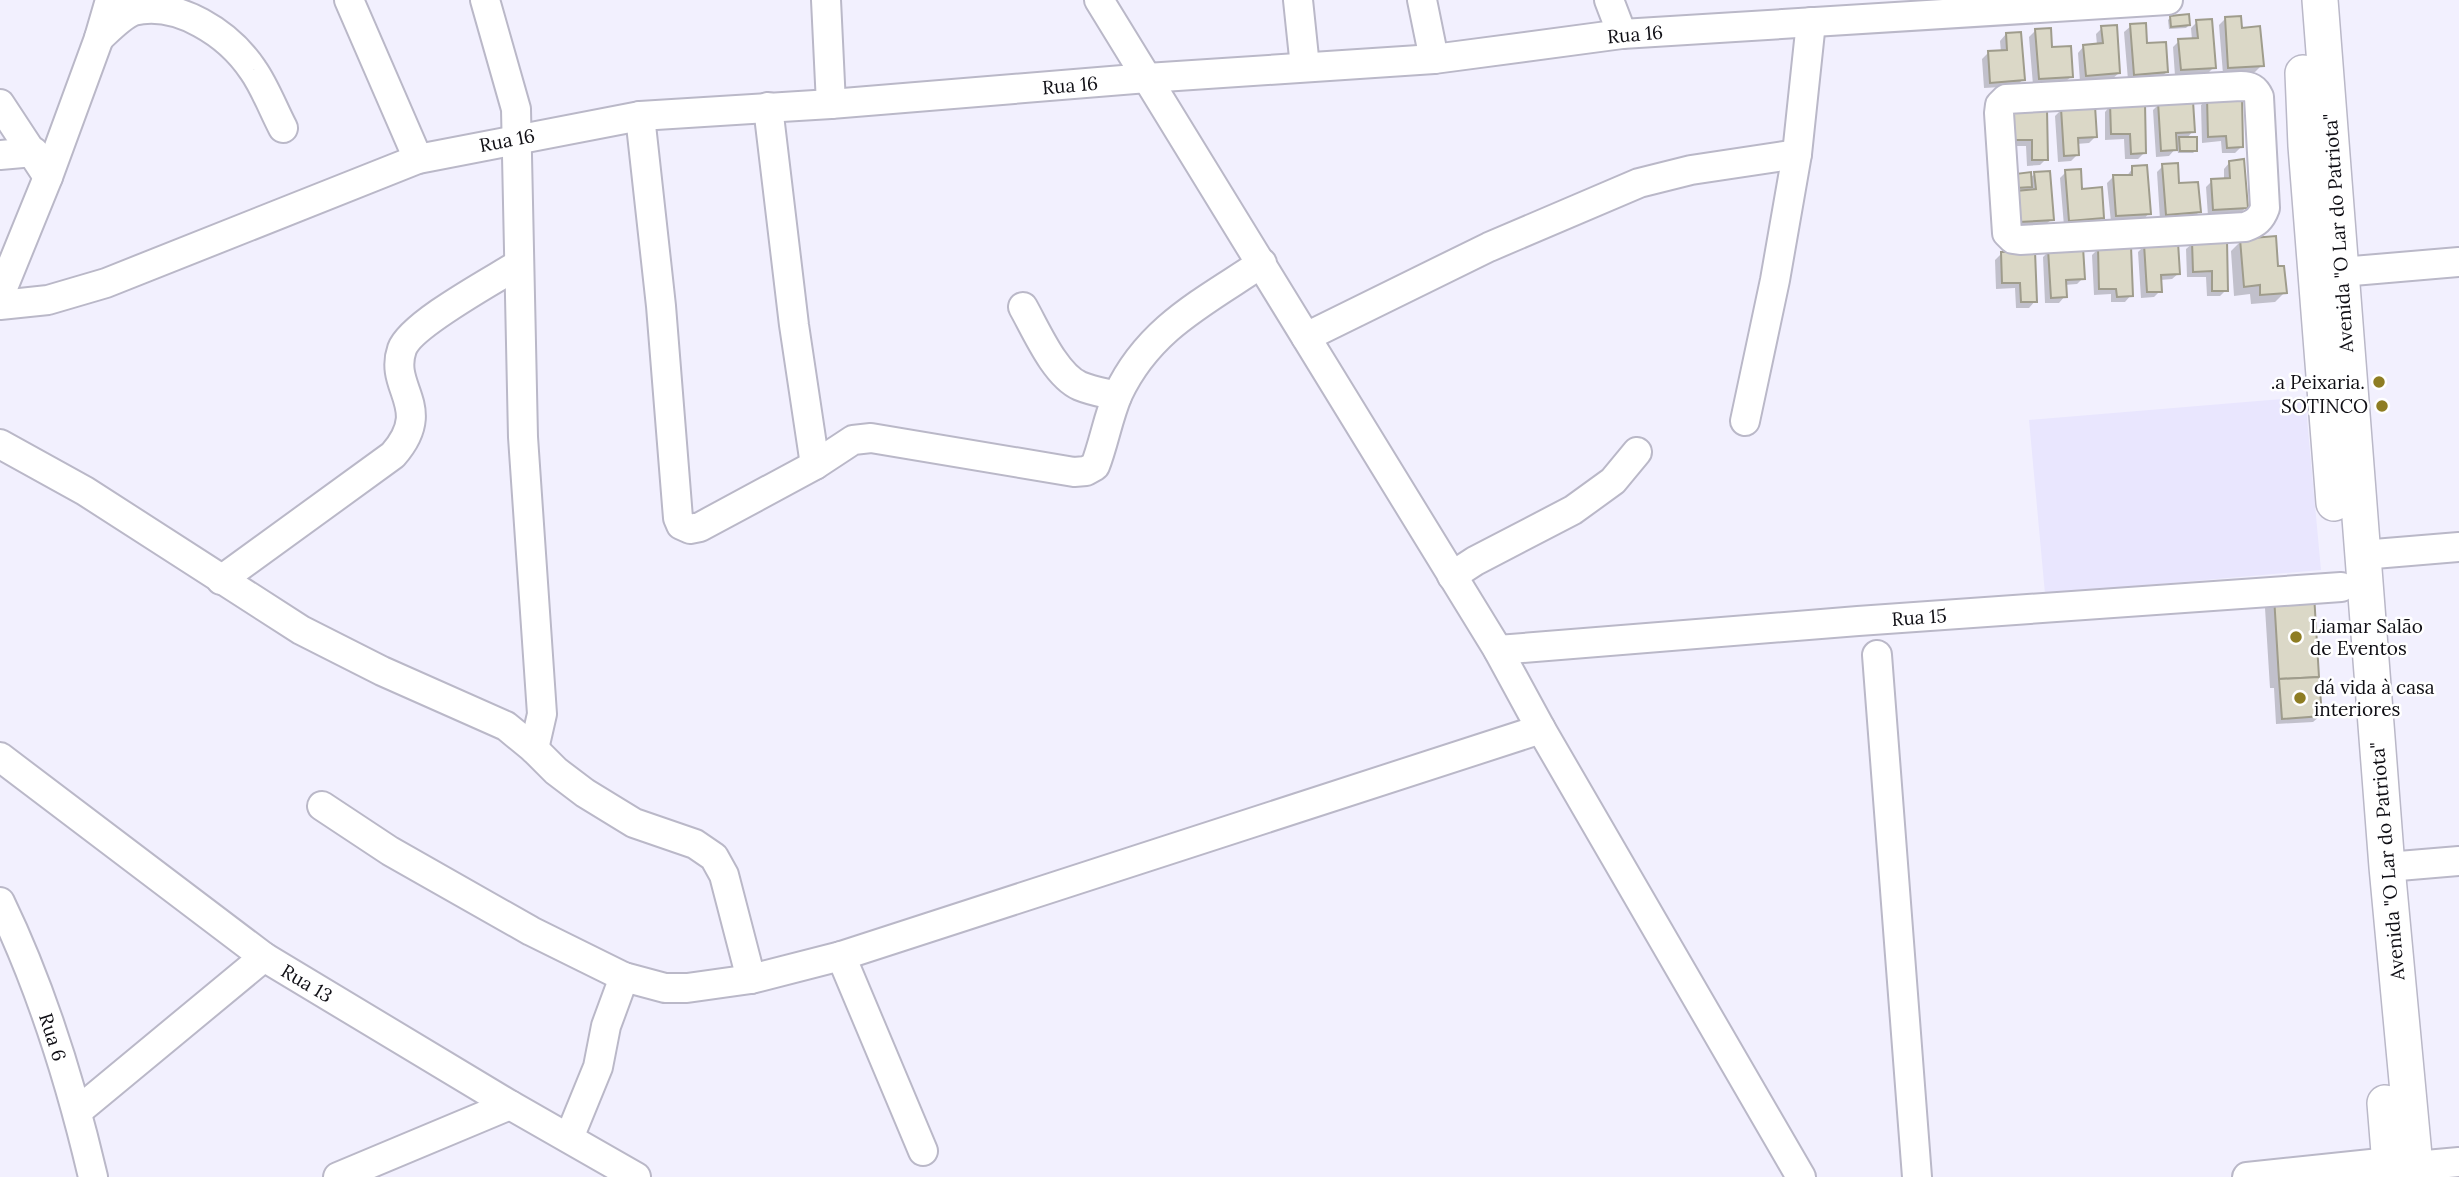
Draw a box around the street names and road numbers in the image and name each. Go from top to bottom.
street label: Rua 16 [1606,20,1664,48]
street label: Rua 16 [1041,71,1099,99]
street label: Avenida "O Lar do Patriota" [2318,113,2358,354]
street label: Rua 16 [477,123,537,157]
street label: Rua 15 [1891,603,1947,631]
street label: Avenida "O Lar do Patriota" [2365,741,2409,982]
street label: Rua 13 [277,958,337,1008]
street label: Rua 6 [34,1010,72,1064]

